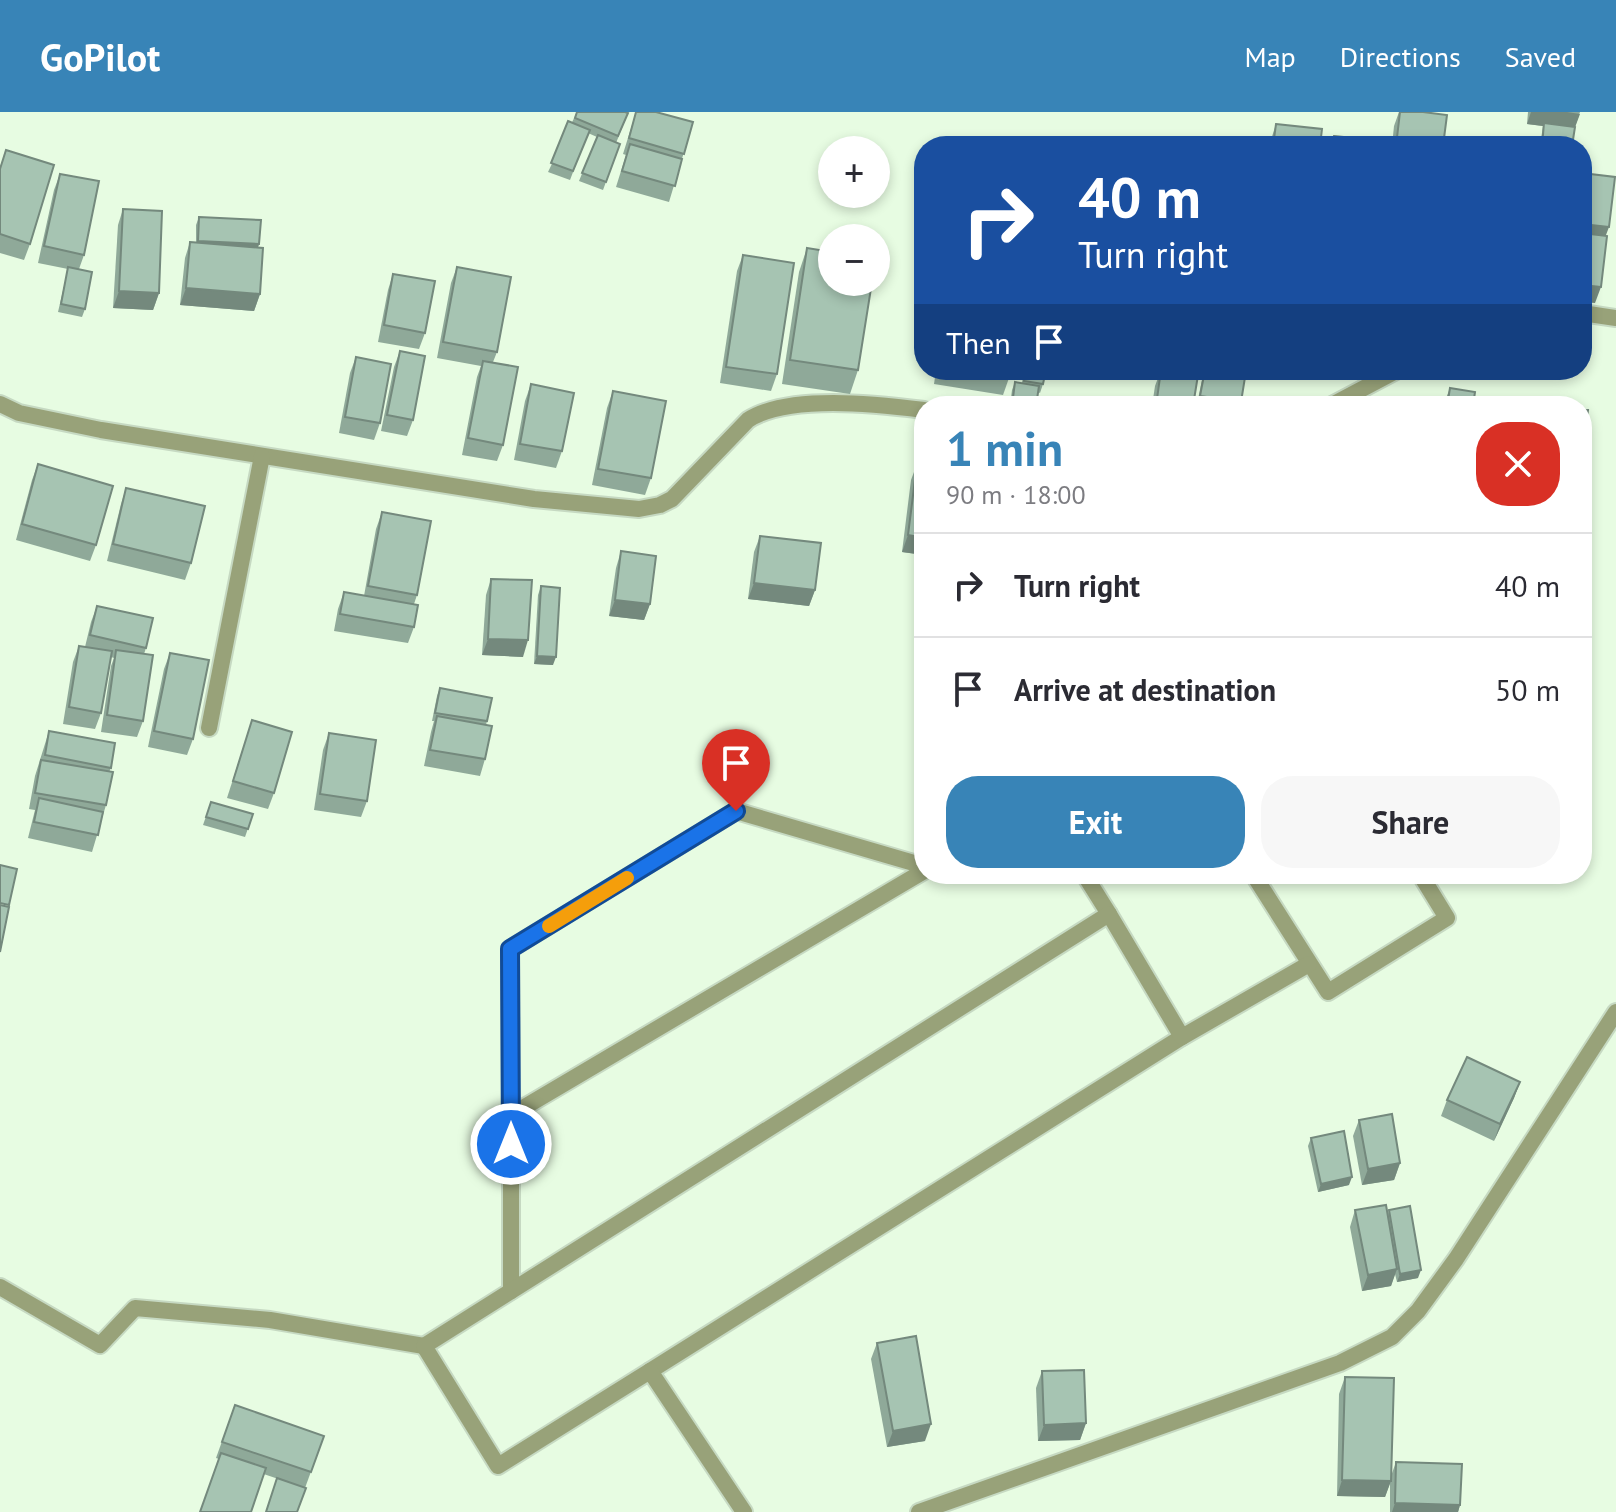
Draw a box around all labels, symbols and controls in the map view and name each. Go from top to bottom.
text: GoPilot [40,32,160,81]
text: Map [1245,38,1296,75]
text: Directions [1340,38,1461,75]
text: Saved [1505,38,1576,75]
map controls [818,136,890,296]
button: + [818,136,890,208]
text: 40 m [1078,161,1201,233]
icon: right [946,168,1050,272]
button: − [818,224,890,296]
text: Turn right [1078,231,1228,278]
icon: arrive [1027,320,1071,364]
text: Then [946,323,1011,362]
text: 1 min [946,417,1063,479]
button: close [1476,422,1560,506]
text: 90 m · 18:00 [946,478,1086,511]
icon: right [946,563,990,607]
text: Turn right [1014,566,1140,605]
text: 40 m [1495,566,1560,605]
icon: arrive [946,667,990,711]
text: Arrive at destination [1014,670,1276,709]
text: 50 m [1495,670,1560,709]
pin [702,729,770,811]
icon: arrive [714,741,758,785]
button: Exit [946,776,1245,868]
button: Share [1261,776,1560,868]
position arrow [469,1102,553,1186]

